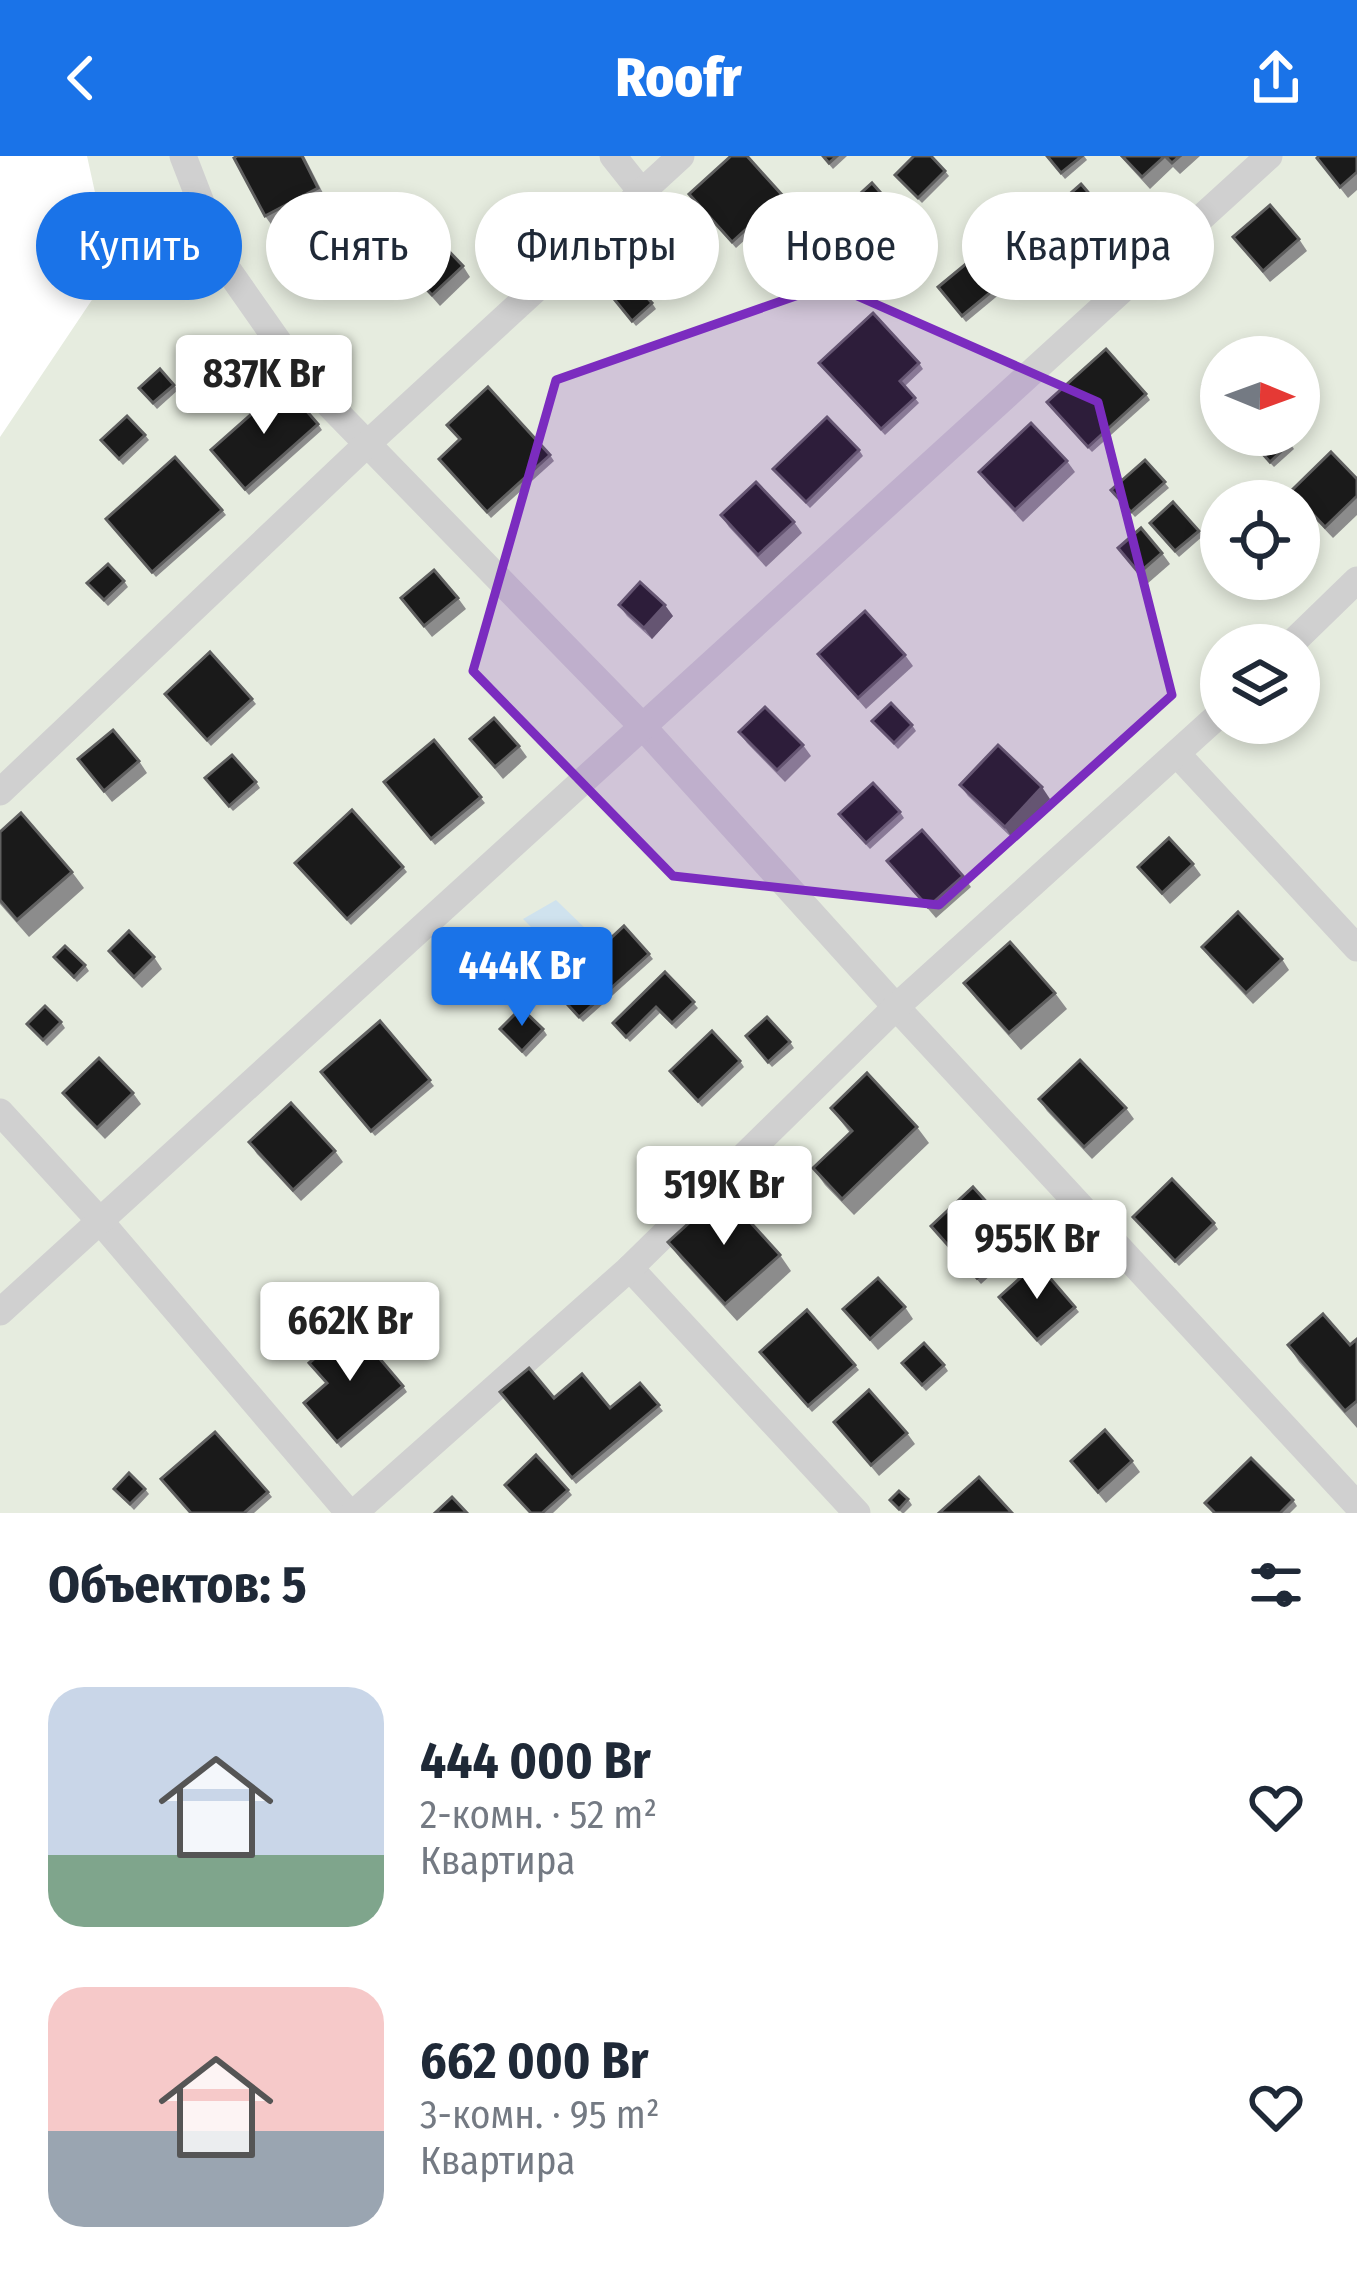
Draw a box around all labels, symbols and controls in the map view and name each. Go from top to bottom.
icon: back [48,45,114,111]
icon: share [1243,45,1309,111]
text: Roofr [616,46,741,110]
chip: Купить [36,192,242,300]
chip: Снять [266,192,451,300]
chip: Фильтры [475,192,719,300]
chip: Новое [743,192,938,300]
chip: Квартира [962,192,1214,300]
pin: 837K Br [153,335,375,437]
north arrow [1200,336,1320,456]
map controls [1200,336,1320,744]
text: 837K Br [203,351,325,397]
button: locate [1200,480,1320,600]
button: layers [1200,624,1320,744]
pin: 444K Br [411,927,633,1029]
text: 444K Br [459,943,585,989]
pin: 519K Br [613,1146,835,1248]
text: 519K Br [664,1162,784,1208]
pin: 955K Br [926,1200,1148,1302]
text: 955K Br [974,1216,1100,1262]
pin: 662K Br [239,1282,461,1384]
text: 662K Br [287,1298,413,1344]
icon: filters [1243,1552,1309,1618]
text: Объектов: 5 [48,1554,307,1616]
text: 444 000 Br [420,1730,651,1792]
icon: home [144,1735,288,1879]
icon: heart [1243,1774,1309,1840]
text: 2-комн. · 52 m² [420,1792,657,1838]
text: Квартира [420,1838,575,1884]
text: 662 000 Br [420,2030,648,2092]
icon: home [144,2035,288,2179]
icon: heart [1243,2074,1309,2140]
text: 3-комн. · 95 m² [420,2092,660,2138]
text: Квартира [420,2138,575,2184]

